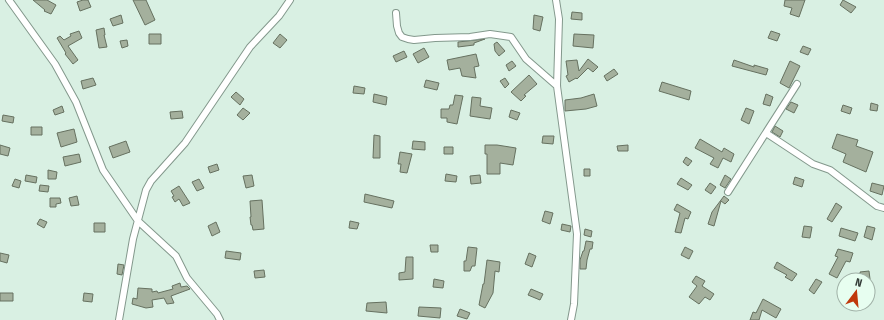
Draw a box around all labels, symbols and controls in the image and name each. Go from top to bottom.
north arrow [836,272,876,312]
text: N [854,276,864,290]

